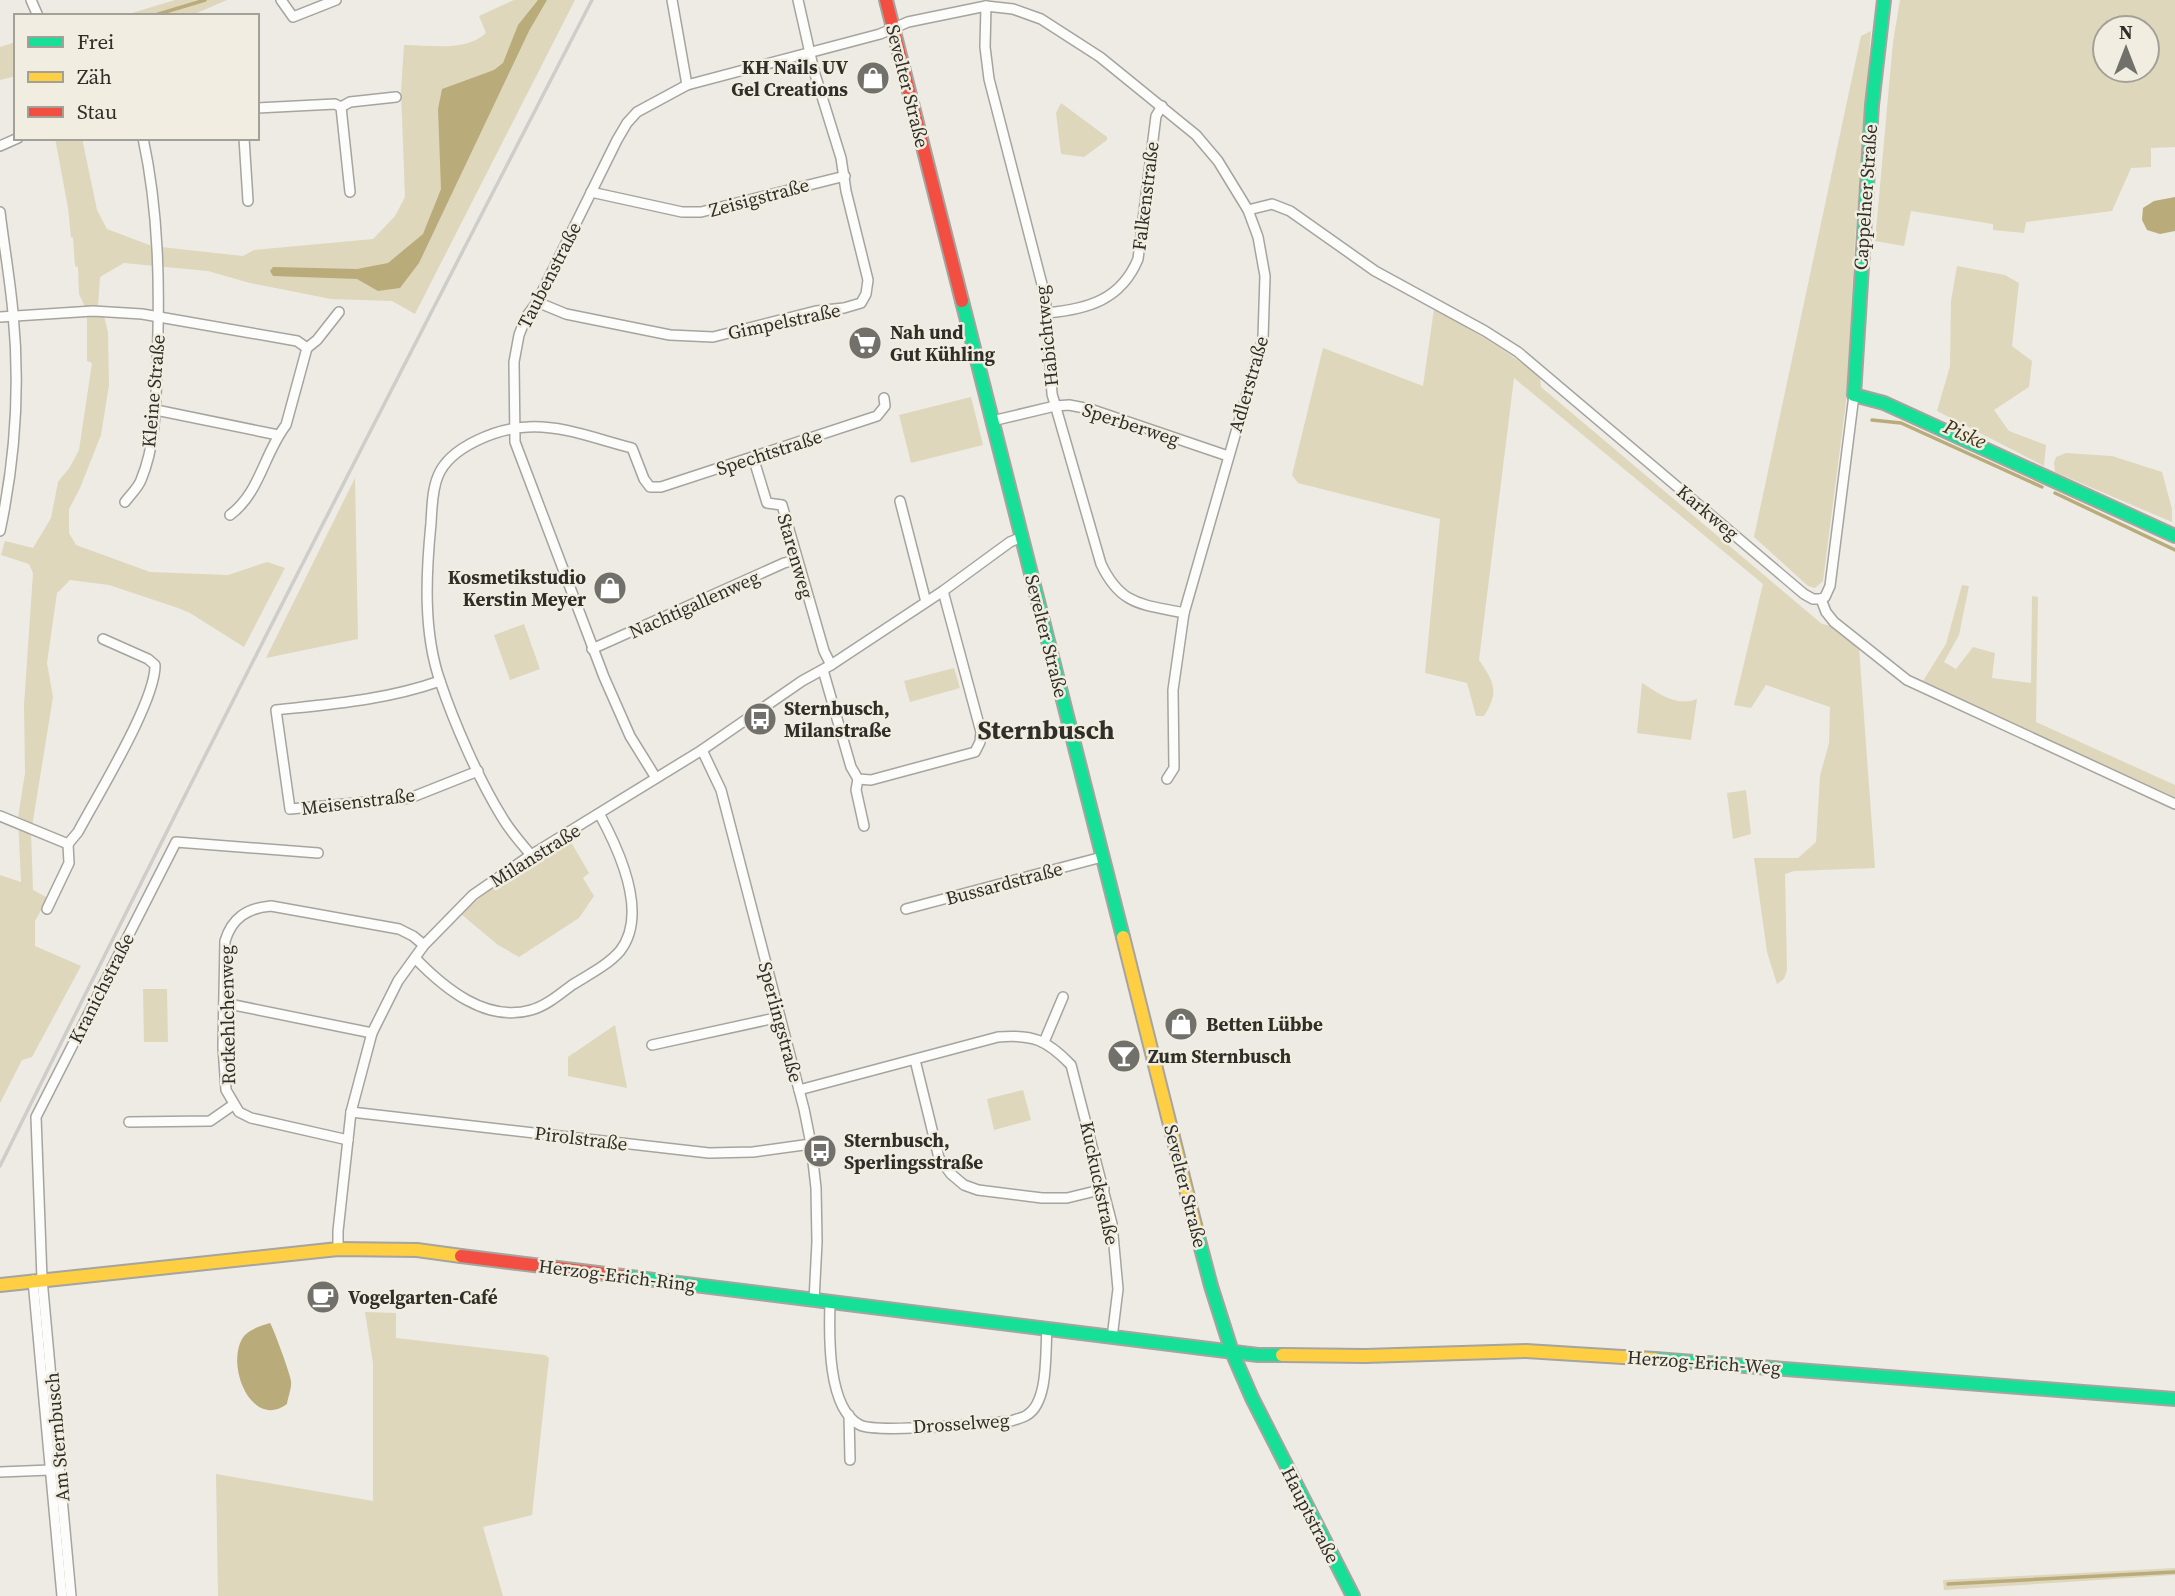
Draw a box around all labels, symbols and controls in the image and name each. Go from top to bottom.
legend [14,14,259,140]
north arrow [2091,14,2161,84]
text: N [2119,19,2133,45]
street label: Sevelter Straße [880,22,936,150]
text: Frei [77,27,114,56]
place label: KH Nails UV Gel Creations [731,54,848,102]
shop icon: KH Nails UV Gel Creations [854,59,892,97]
text: Zäh [77,62,112,91]
text: Stau [77,97,117,126]
street label: Cappelner Straße [1847,123,1883,271]
street label: Falkenstraße [1125,140,1165,252]
street label: Zeisigstraße [706,171,812,223]
street label: Taubenstraße [511,217,587,333]
street label: Habichtweg [1028,284,1064,388]
street label: Gimpelstraße [725,296,843,346]
place label: Nah und Gut Kühling [890,319,996,367]
supermarket icon: Nah und Gut Kühling [846,324,884,362]
street label: Kleine Straße [135,333,171,449]
street label: Adlerstraße [1222,333,1274,435]
street label: Sperberweg [1079,396,1183,452]
water label: Piske [1938,411,1992,456]
street label: Spechtstraße [713,423,825,481]
street label: Karkweg [1671,478,1745,546]
street label: Starenweg [771,510,821,602]
place label: Kosmetikstudio Kerstin Meyer [448,564,586,612]
street label: Nachtigallenweg [625,564,764,644]
shop icon: Kosmetikstudio Kerstin Meyer [591,569,629,607]
street label: Sevelter Straße [1019,572,1075,700]
place label: Sternbusch, Milanstraße [784,695,891,743]
bus stop icon: Sternbusch, Milanstraße [741,700,779,738]
district label: Sternbusch [978,712,1114,748]
street label: Meisenstraße [300,781,416,821]
street label: Milanstraße [485,817,585,893]
street label: Bussardstraße [943,855,1065,911]
street label: Kranichstraße [62,928,140,1048]
street label: Rotkehlchenweg [213,945,241,1085]
street label: Sperlingstraße [752,959,810,1085]
shop icon: Betten Lübbe [1162,1005,1200,1043]
place label: Betten Lübbe [1206,1011,1323,1037]
bar icon: Zum Sternbusch [1105,1037,1143,1075]
place label: Zum Sternbusch [1148,1043,1292,1069]
street label: Pirolstraße [533,1119,629,1157]
street label: Kuckuckstraße [1074,1119,1126,1247]
street label: Sevelter Straße [1158,1122,1214,1250]
place label: Sternbusch, Sperlingsstraße [844,1127,983,1175]
bus stop icon: Sternbusch, Sperlingsstraße [801,1132,839,1170]
street label: Herzog-Erich-Ring [537,1252,697,1298]
cafe icon: Vogelgarten-Café [304,1278,342,1316]
place label: Vogelgarten-Café [348,1284,498,1310]
street label: Herzog-Erich-Weg [1626,1344,1782,1380]
street label: Am Sternbusch [38,1371,76,1503]
street label: Drosselweg [912,1407,1010,1439]
street label: Hauptstraße [1276,1462,1346,1568]

